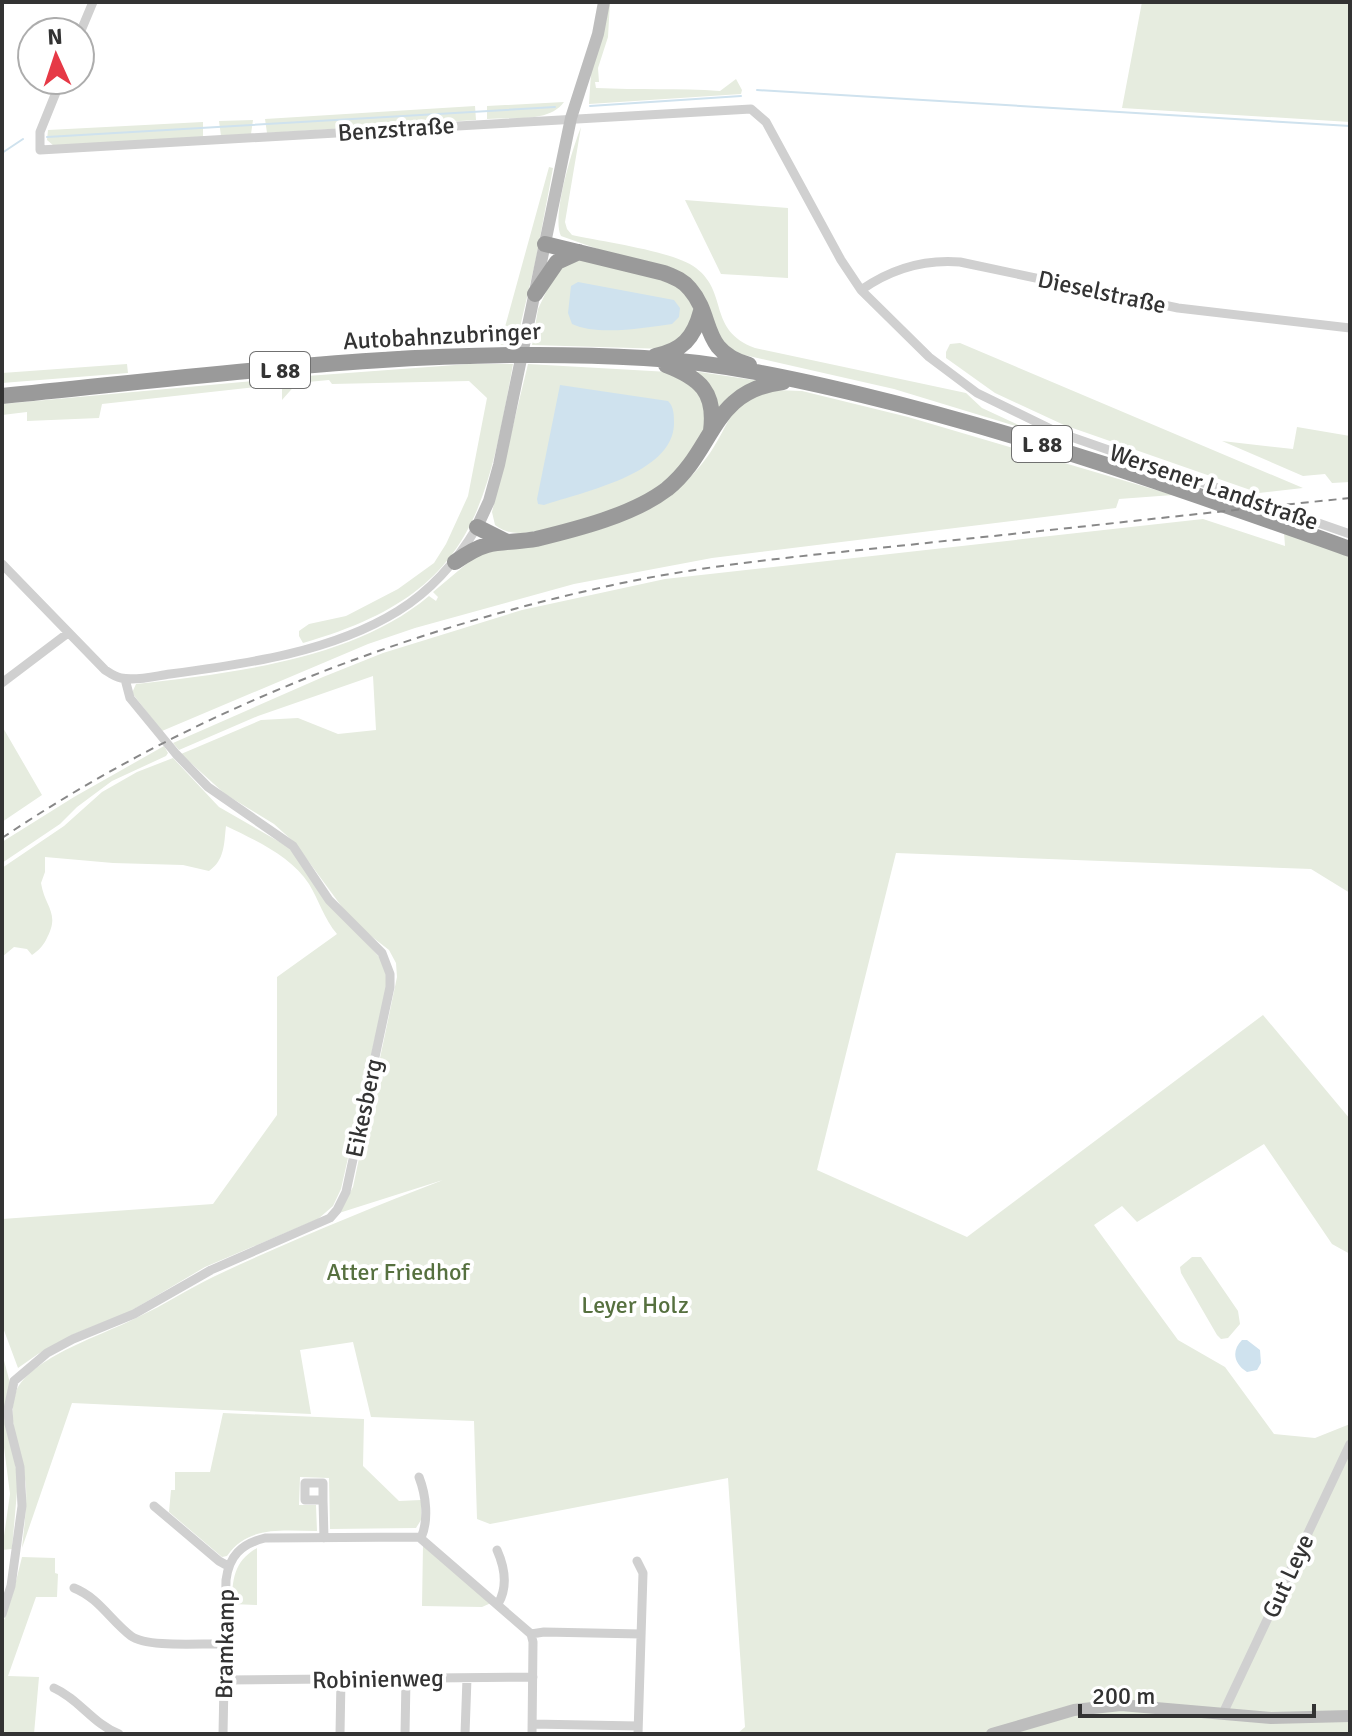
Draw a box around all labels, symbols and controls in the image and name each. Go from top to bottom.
north arrow [16,16,96,96]
text: N [47,23,63,50]
street label: Benzstraße [337,110,455,148]
street label: Dieselstraße [1035,264,1169,320]
street label: Autobahnzubringer [342,316,542,356]
road number: L 88 [250,352,310,388]
road number: L 88 [1012,426,1072,462]
street label: Wersener Landstraße [1106,437,1322,537]
street label: Eikesberg [339,1056,389,1160]
park label: Atter Friedhof [327,1257,470,1287]
park label: Leyer Holz [581,1290,689,1320]
street label: Gut Leye [1256,1529,1320,1623]
street label: Bramkamp [209,1589,241,1699]
street label: Robinienweg [312,1663,444,1695]
scale bar [1080,1668,1314,1718]
text: 200 m [1092,1681,1155,1711]

